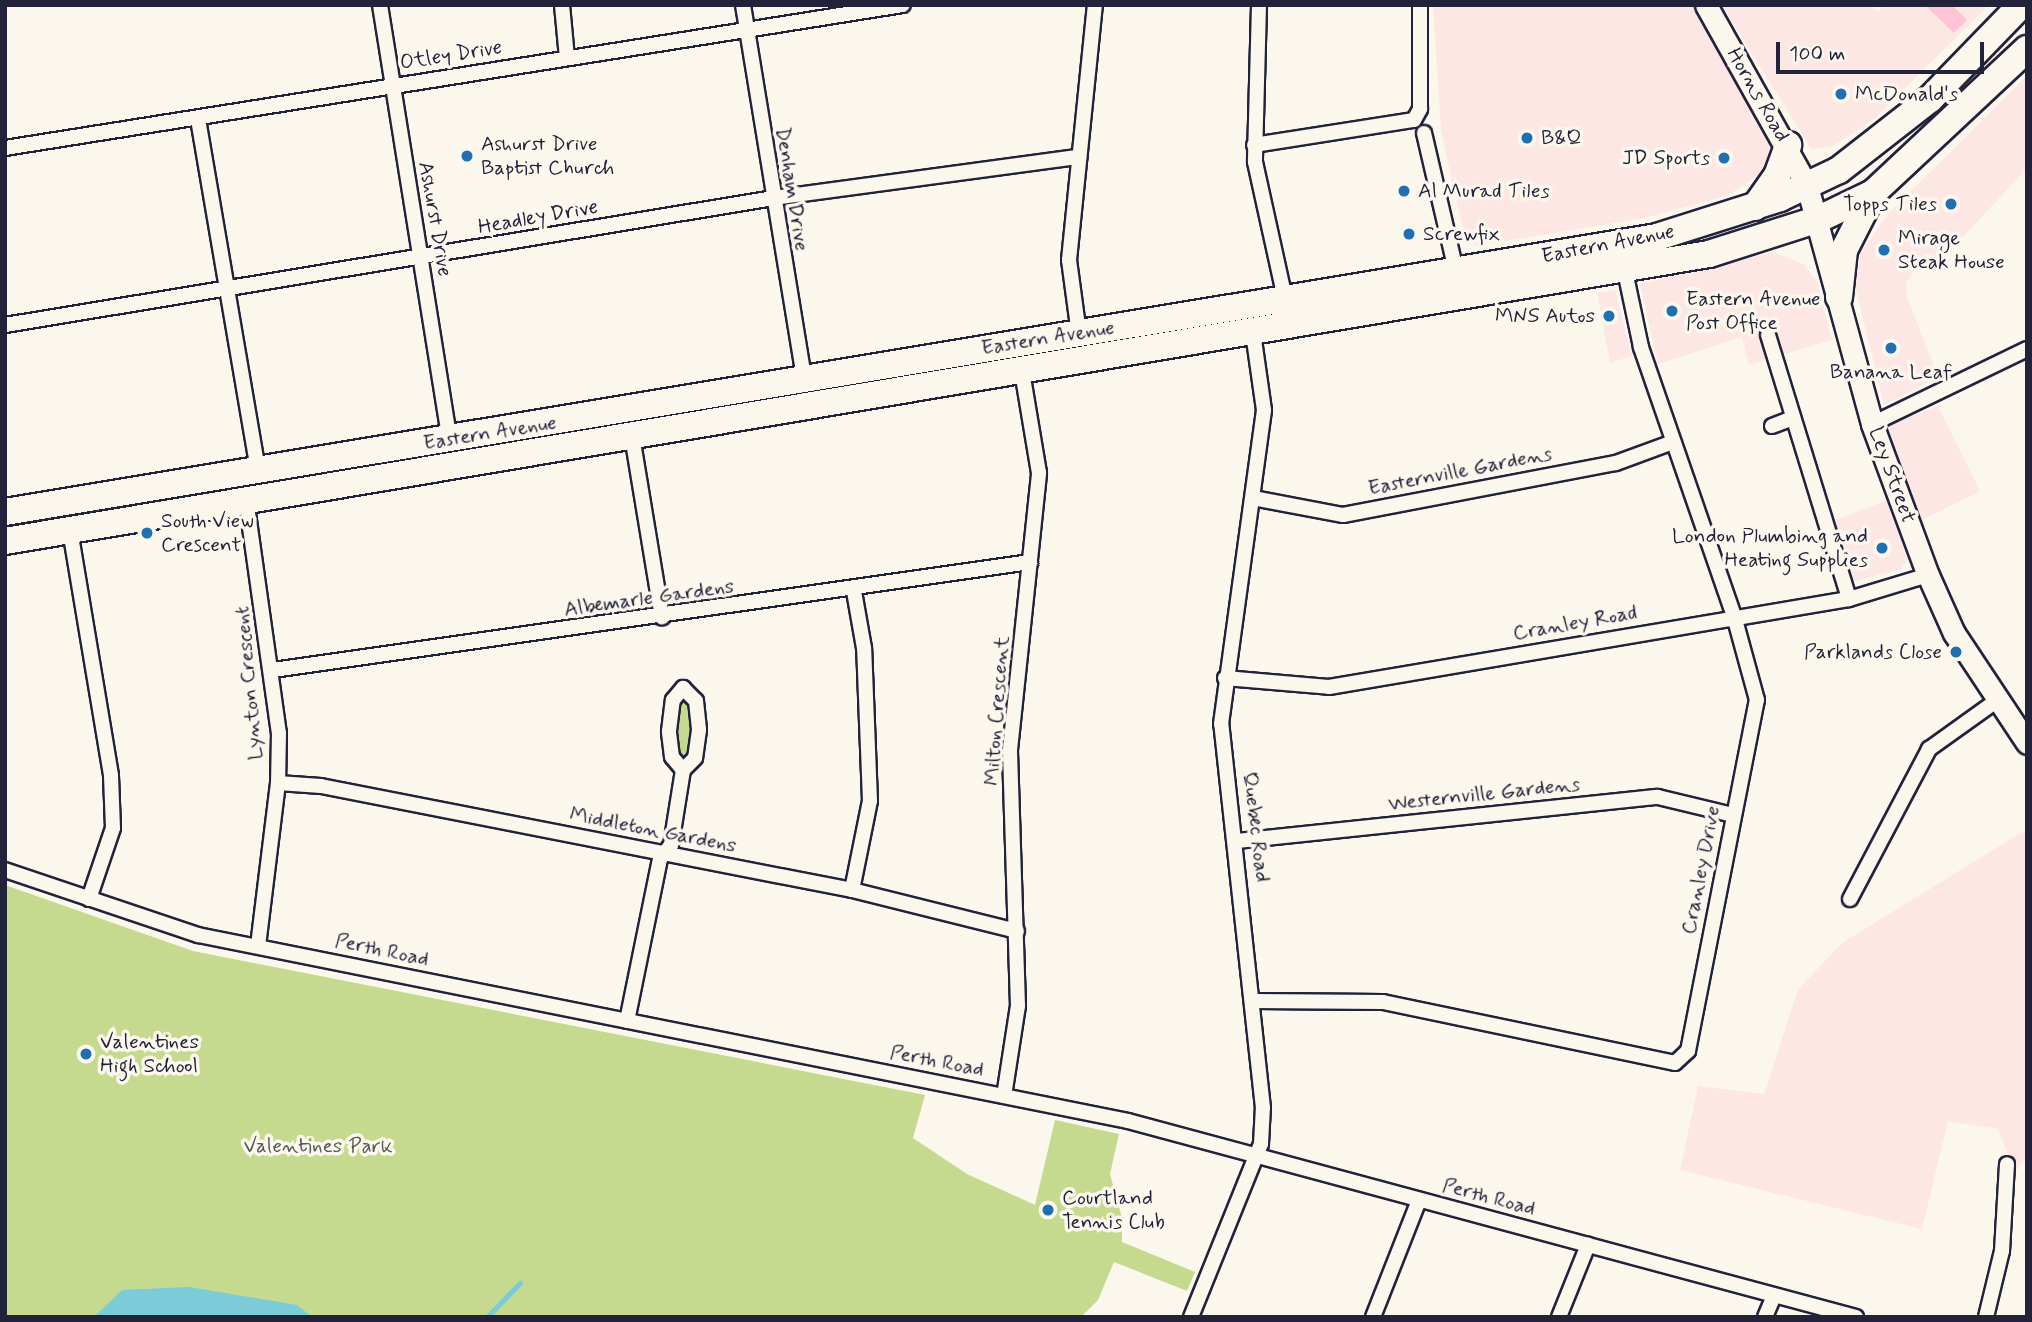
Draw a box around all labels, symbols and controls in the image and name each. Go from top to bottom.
scale bar [1780,28,1988,72]
street label: Otley Drive [398,34,504,76]
text: 100 m [1789,40,1845,68]
street label: Horns Road [1721,44,1795,146]
place label: McDonald's [1855,81,1958,107]
marker: McDonald's [1833,86,1849,102]
place label: B&Q [1541,125,1582,151]
street label: Denham Drive [770,126,814,252]
marker: B&Q [1519,130,1535,146]
place label: Ashurst Drive Baptist Church [481,131,614,181]
place label: JD Sports [1618,145,1710,171]
marker: Ashurst Drive Baptist Church [459,148,475,164]
marker: JD Sports [1716,150,1732,166]
street label: Ashurst Drive [412,159,458,279]
place label: Al Murad Tiles [1418,178,1544,204]
marker: Al Murad Tiles [1396,183,1412,199]
place label: Topps Tiles [1848,191,1937,217]
street label: Headley Drive [477,194,599,240]
marker: Topps Tiles [1943,196,1959,212]
street label: Eastern Avenue [1537,218,1679,270]
place label: Screwfix [1423,221,1500,247]
place label: Mirage Steak House [1898,225,2004,275]
marker: Screwfix [1401,226,1417,242]
marker: Mirage Steak House [1876,242,1892,258]
place label: Eastern Avenue Post Office [1686,286,1825,336]
place label: MNS Autos [1495,303,1595,329]
marker: Eastern Avenue Post Office [1664,303,1680,319]
marker: MNS Autos [1601,308,1617,324]
street label: Eastern Avenue [977,315,1119,361]
marker: Banana Leaf [1883,340,1899,356]
place label: Banana Leaf [1830,359,1952,385]
street label: Eastern Avenue [419,410,561,456]
street label: Ley Street [1863,424,1921,526]
street label: Easternville Gardens [1370,442,1550,500]
place label: South View Crescent [161,508,254,558]
place label: London Plumbing and Heating Supplies [1674,523,1868,573]
marker: South View Crescent [139,525,155,541]
marker: London Plumbing and Heating Supplies [1874,540,1890,556]
street label: Albemarle Gardens [564,574,734,622]
street label: Cranley Road [1511,600,1639,646]
street label: Lynton Crescent [230,604,268,762]
street label: Milton Crescent [979,639,1015,783]
place label: Parklands Close [1800,639,1942,665]
marker: Parklands Close [1948,644,1964,660]
street label: Quebec Road [1237,770,1275,884]
street label: Westernville Gardens [1390,772,1578,816]
street label: Middleton Gardens [567,801,739,859]
street label: Cranley Drive [1676,804,1726,936]
street label: Perth Road [333,928,431,972]
place label: Valentines High School [100,1029,199,1079]
street label: Perth Road [888,1040,986,1082]
marker: Valentines High School [78,1046,94,1062]
park label: Valentines Park [245,1133,391,1159]
street label: Perth Road [1440,1173,1538,1221]
place label: Courtland Tennis Club [1062,1185,1169,1235]
marker: Courtland Tennis Club [1040,1202,1056,1218]

